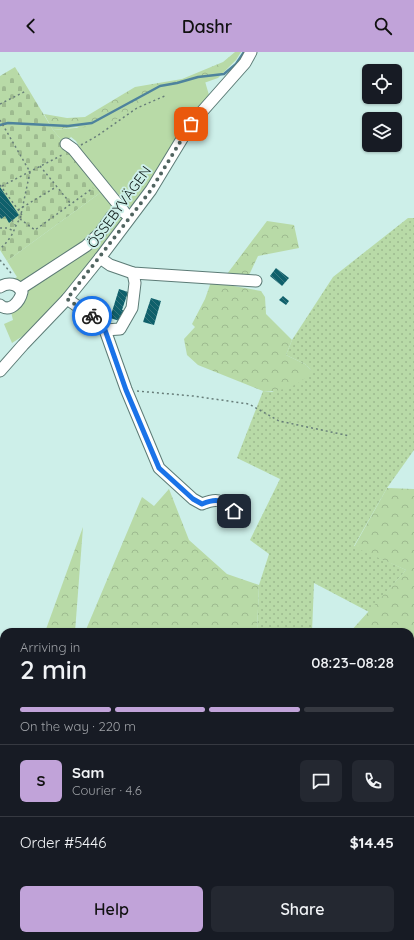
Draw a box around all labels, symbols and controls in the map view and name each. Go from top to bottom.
icon: back [20,15,42,37]
text: Dashr [182,15,232,38]
icon: search [372,15,394,37]
map controls [362,64,402,152]
button: locate [362,64,402,104]
pin [174,107,208,141]
button: layers [362,112,402,152]
icon: bag [180,113,202,135]
street label: ÖSSEBYVÄGEN [83,162,155,252]
courier [72,296,112,336]
icon: bike [81,305,103,327]
pin [217,494,251,528]
icon: home [223,500,245,522]
text: Arriving in [20,639,80,655]
text: 2 min [20,653,87,686]
text: 08:23–08:28 [311,653,394,672]
text: On the way · 220 m [20,718,136,734]
button: chat [300,760,342,802]
button: phone [352,760,394,802]
text: Sam [72,763,104,782]
text: S [37,771,45,790]
text: Courier · 4.6 [72,782,142,798]
text: Order #5446 [20,833,106,852]
text: $14.45 [350,833,394,852]
button: Help [20,886,203,932]
button: Share [211,886,394,932]

